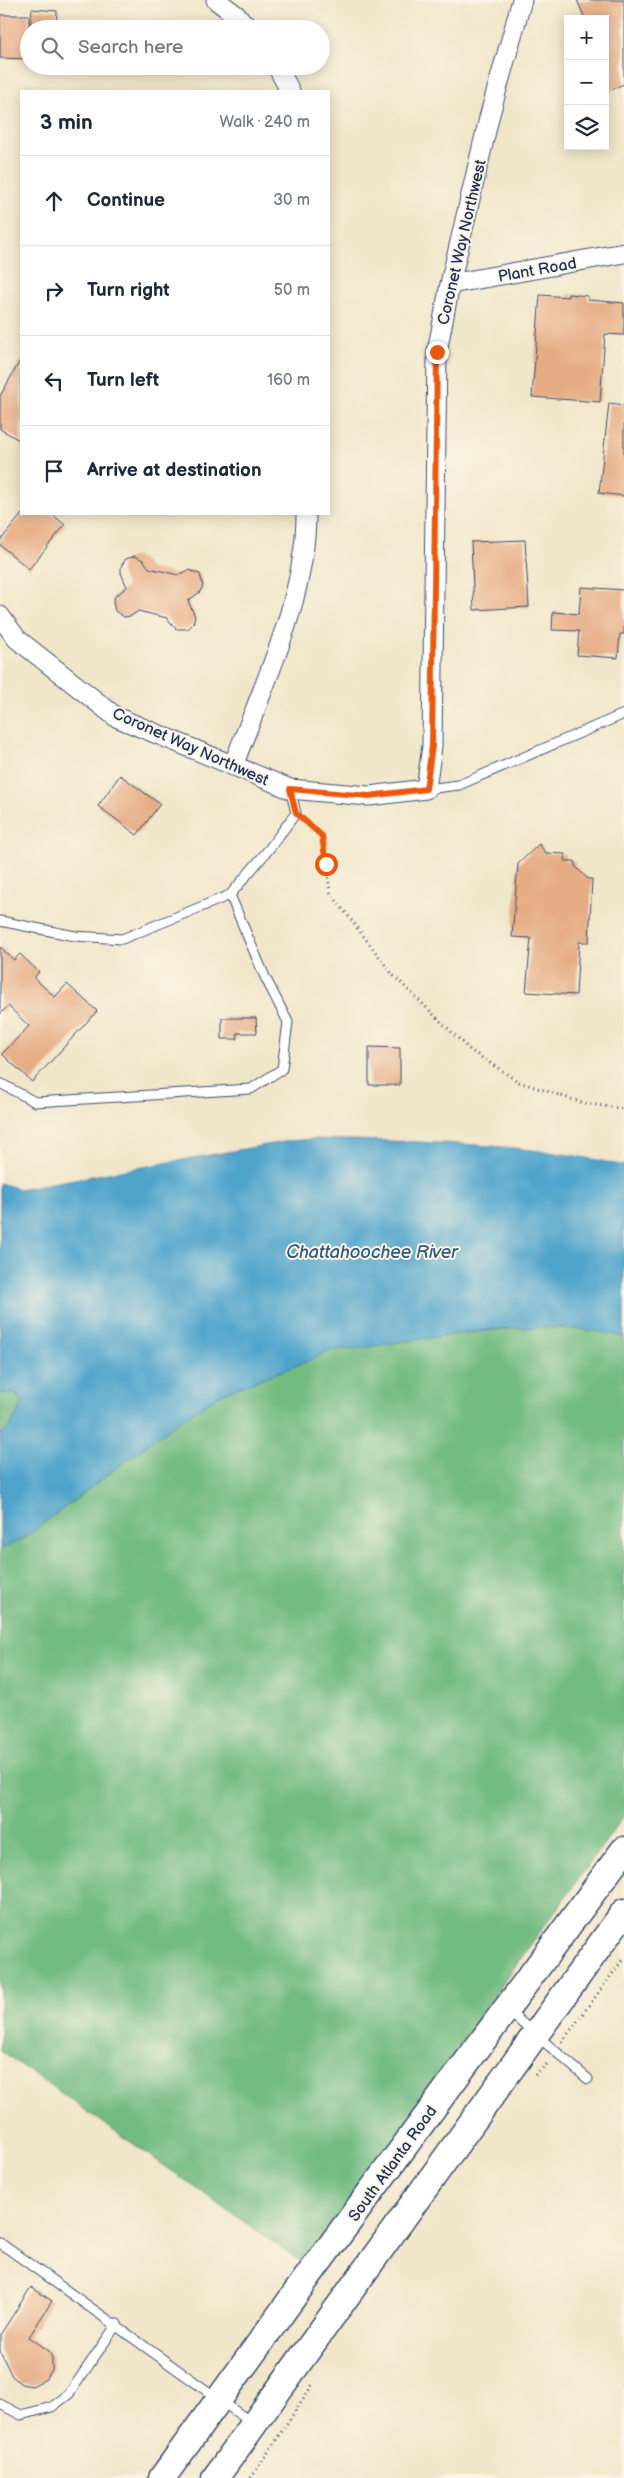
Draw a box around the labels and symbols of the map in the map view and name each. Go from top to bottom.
street label: Coronet Way Northwest [434,158,491,327]
street label: Plant Road [496,254,578,287]
route end [426,341,449,364]
street label: Coronet Way Northwest [109,704,272,790]
route start [315,853,338,876]
water label: Chattahoochee River [286,1242,459,1263]
street label: South Atlanta Road [345,2102,442,2225]

